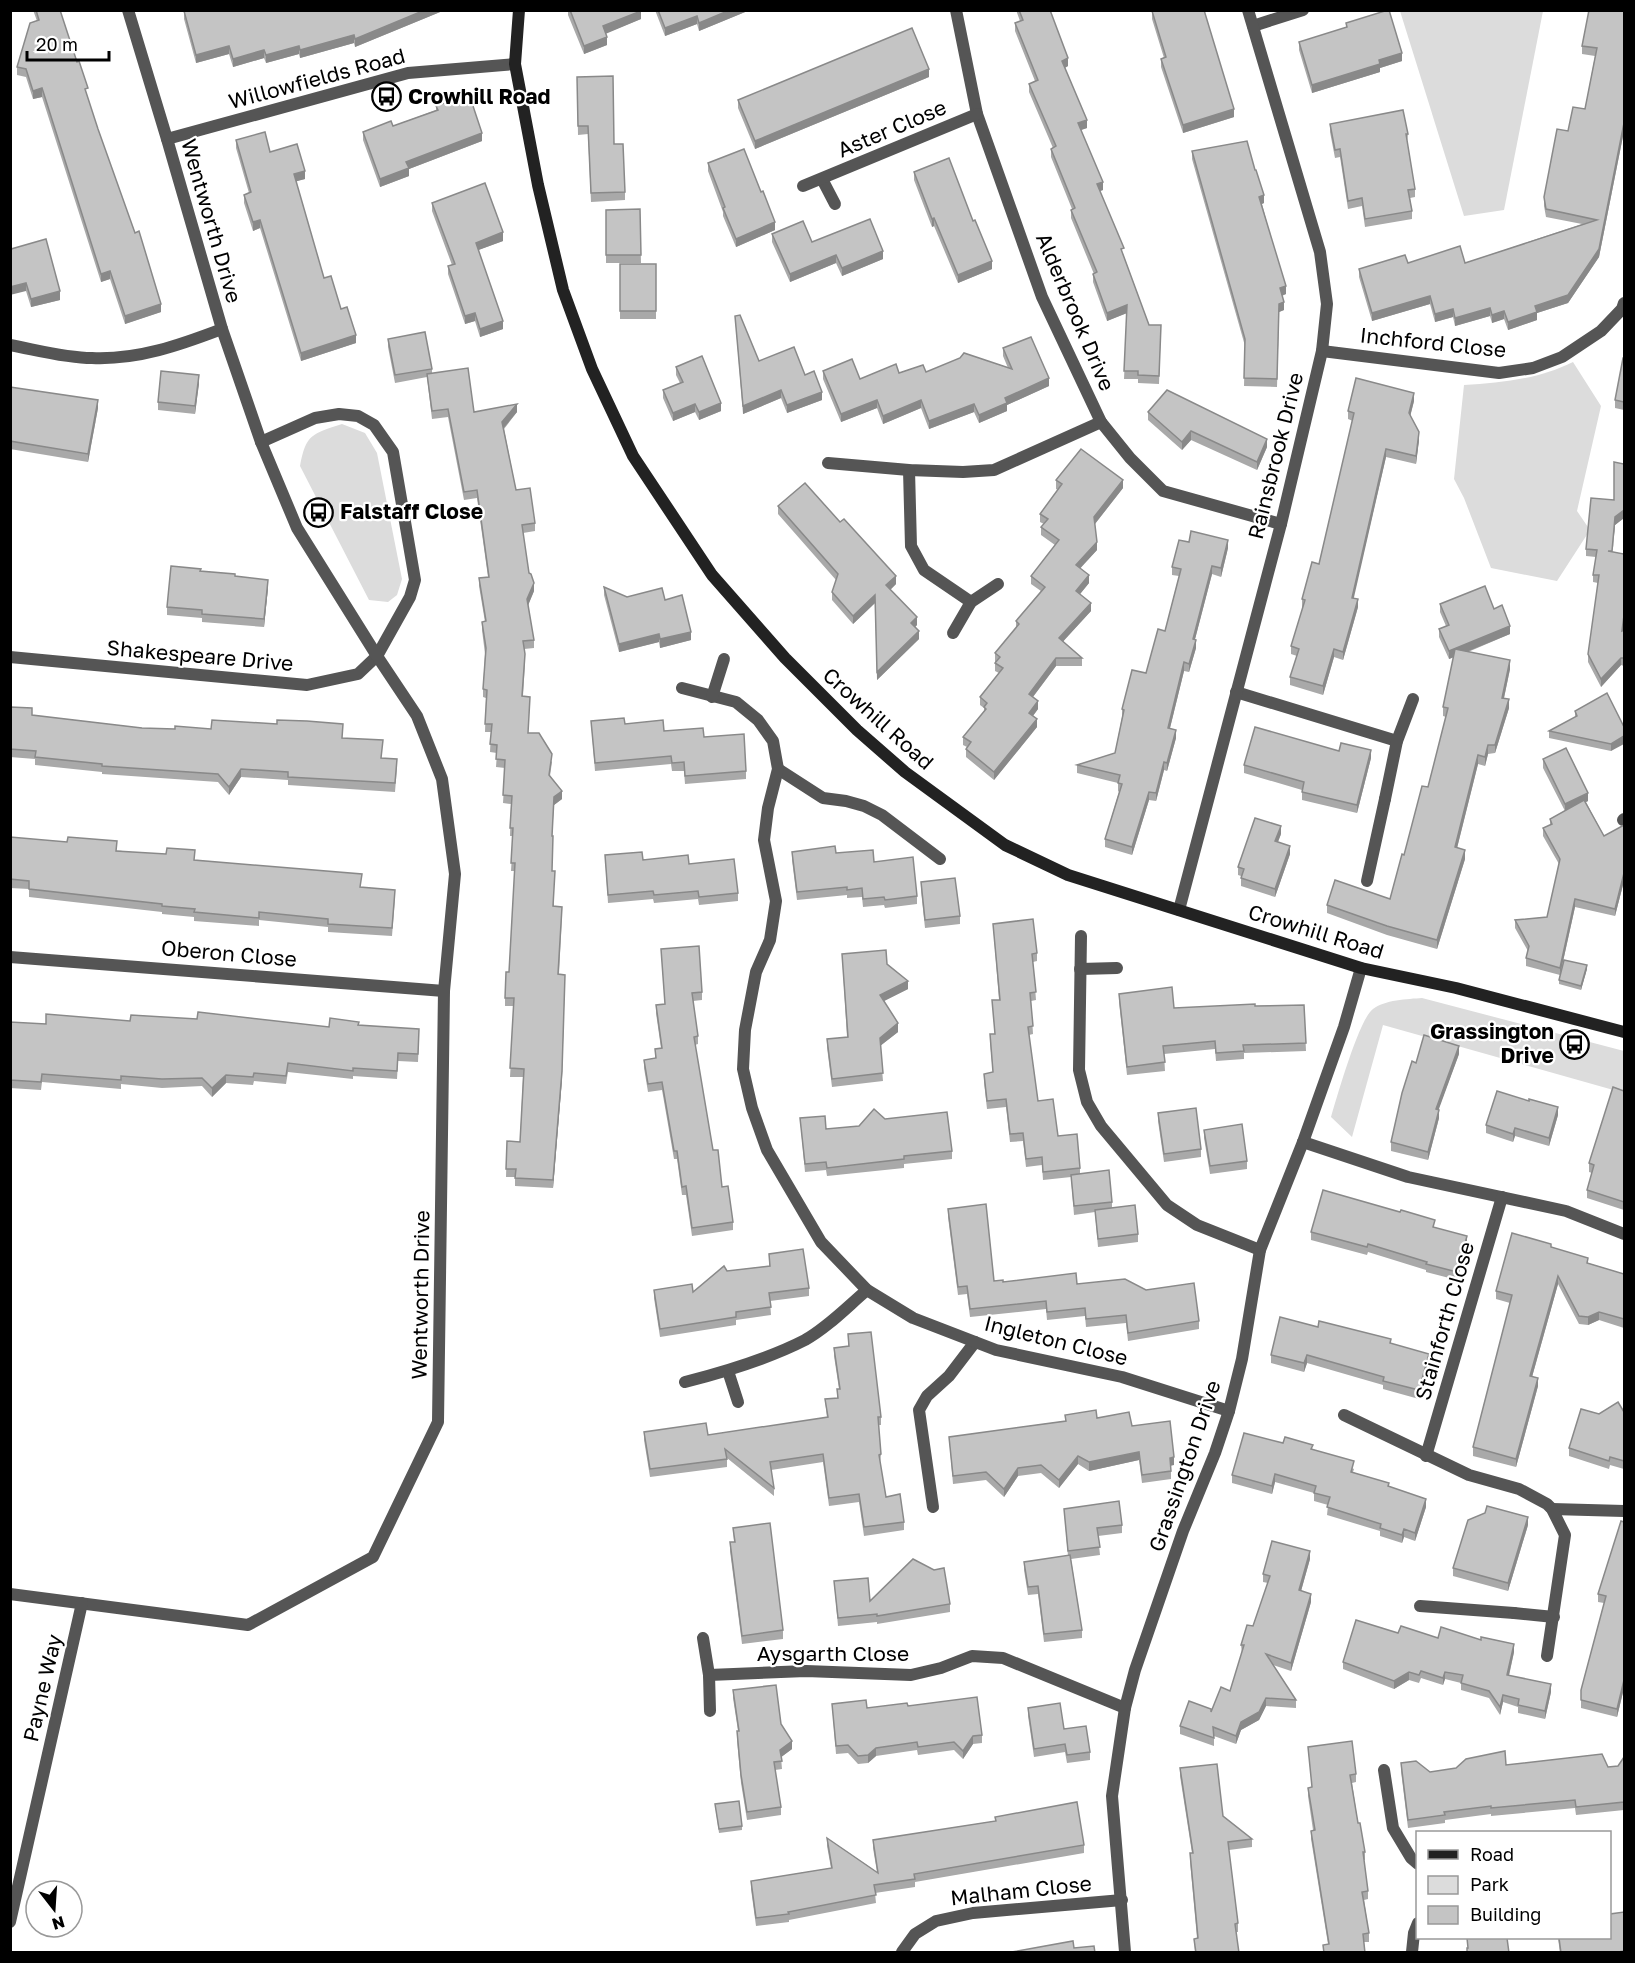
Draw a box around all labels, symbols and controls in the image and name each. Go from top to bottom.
scale bar [27,24,110,62]
text: 20 m [36,33,78,55]
street label: Willowfields Road [226,42,408,114]
bus stop icon: Crowhill Road [371,81,403,113]
place label: Crowhill Road [408,83,550,109]
street label: Aster Close [833,93,950,163]
street label: Wentworth Drive [176,136,248,306]
street label: Alderbrook Drive [1031,229,1121,394]
street label: Inchford Close [1359,321,1507,363]
street label: Rainsbrook Drive [1242,370,1308,542]
bus stop icon: Falstaff Close [303,496,335,528]
place label: Falstaff Close [340,498,483,524]
street label: Shakespeare Drive [106,634,295,676]
street label: Crowhill Road [818,662,940,775]
street label: Crowhill Road [1245,898,1387,964]
street label: Oberon Close [160,934,298,972]
place label: Grassington Drive [1430,1018,1554,1068]
bus stop icon: Grassington Drive [1559,1028,1591,1060]
street label: Wentworth Drive [406,1210,434,1380]
street label: Stainforth Close [1409,1238,1479,1403]
street label: Ingleton Close [982,1310,1131,1370]
street label: Grassington Drive [1143,1377,1226,1555]
street label: Payne Way [17,1631,67,1744]
street label: Aysgarth Close [757,1640,909,1666]
legend [1416,1831,1611,1939]
text: Road [1470,1843,1514,1865]
street label: Malham Close [949,1870,1093,1910]
text: Park [1470,1873,1509,1895]
north arrow [24,1879,84,1939]
text: Building [1470,1903,1541,1925]
text: N [50,1912,67,1935]

